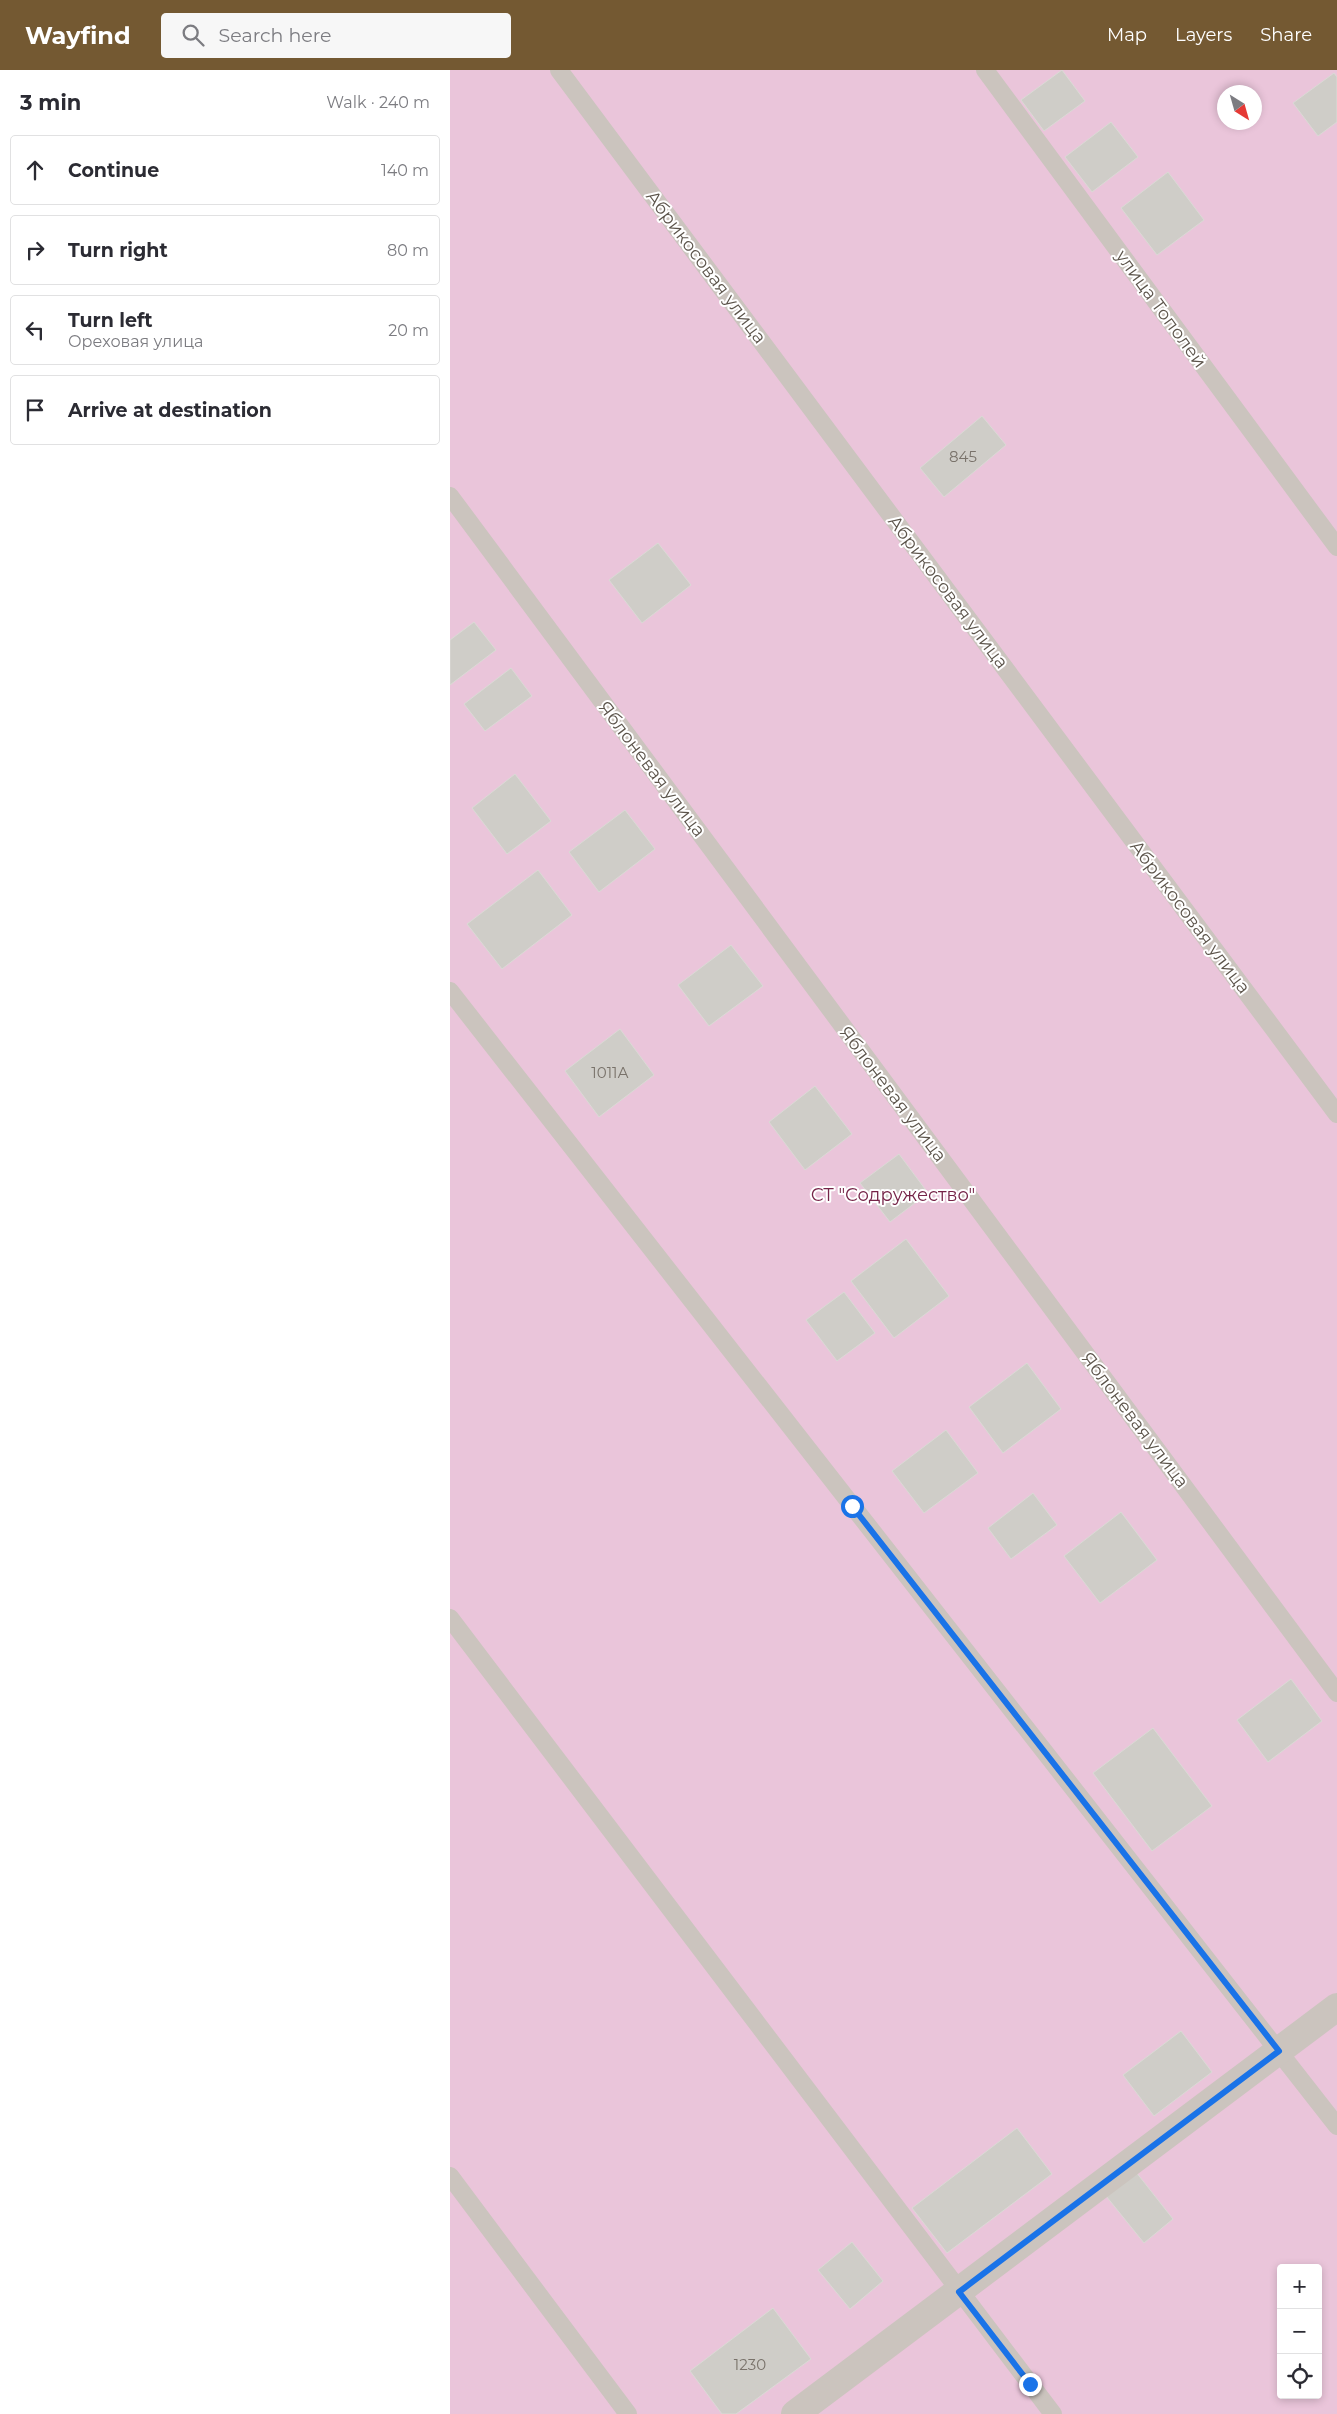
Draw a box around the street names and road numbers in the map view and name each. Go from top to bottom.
street label: Абрикосовая улица [641,186,771,348]
street label: улица Тополей [1110,245,1211,372]
street label: Абрикосовая улица [883,511,1013,673]
street label: Яблоневая улица [594,697,710,841]
street label: Абрикосовая улица [1125,836,1255,998]
street label: Яблоневая улица [835,1022,951,1166]
street label: Яблоневая улица [1077,1348,1193,1492]

